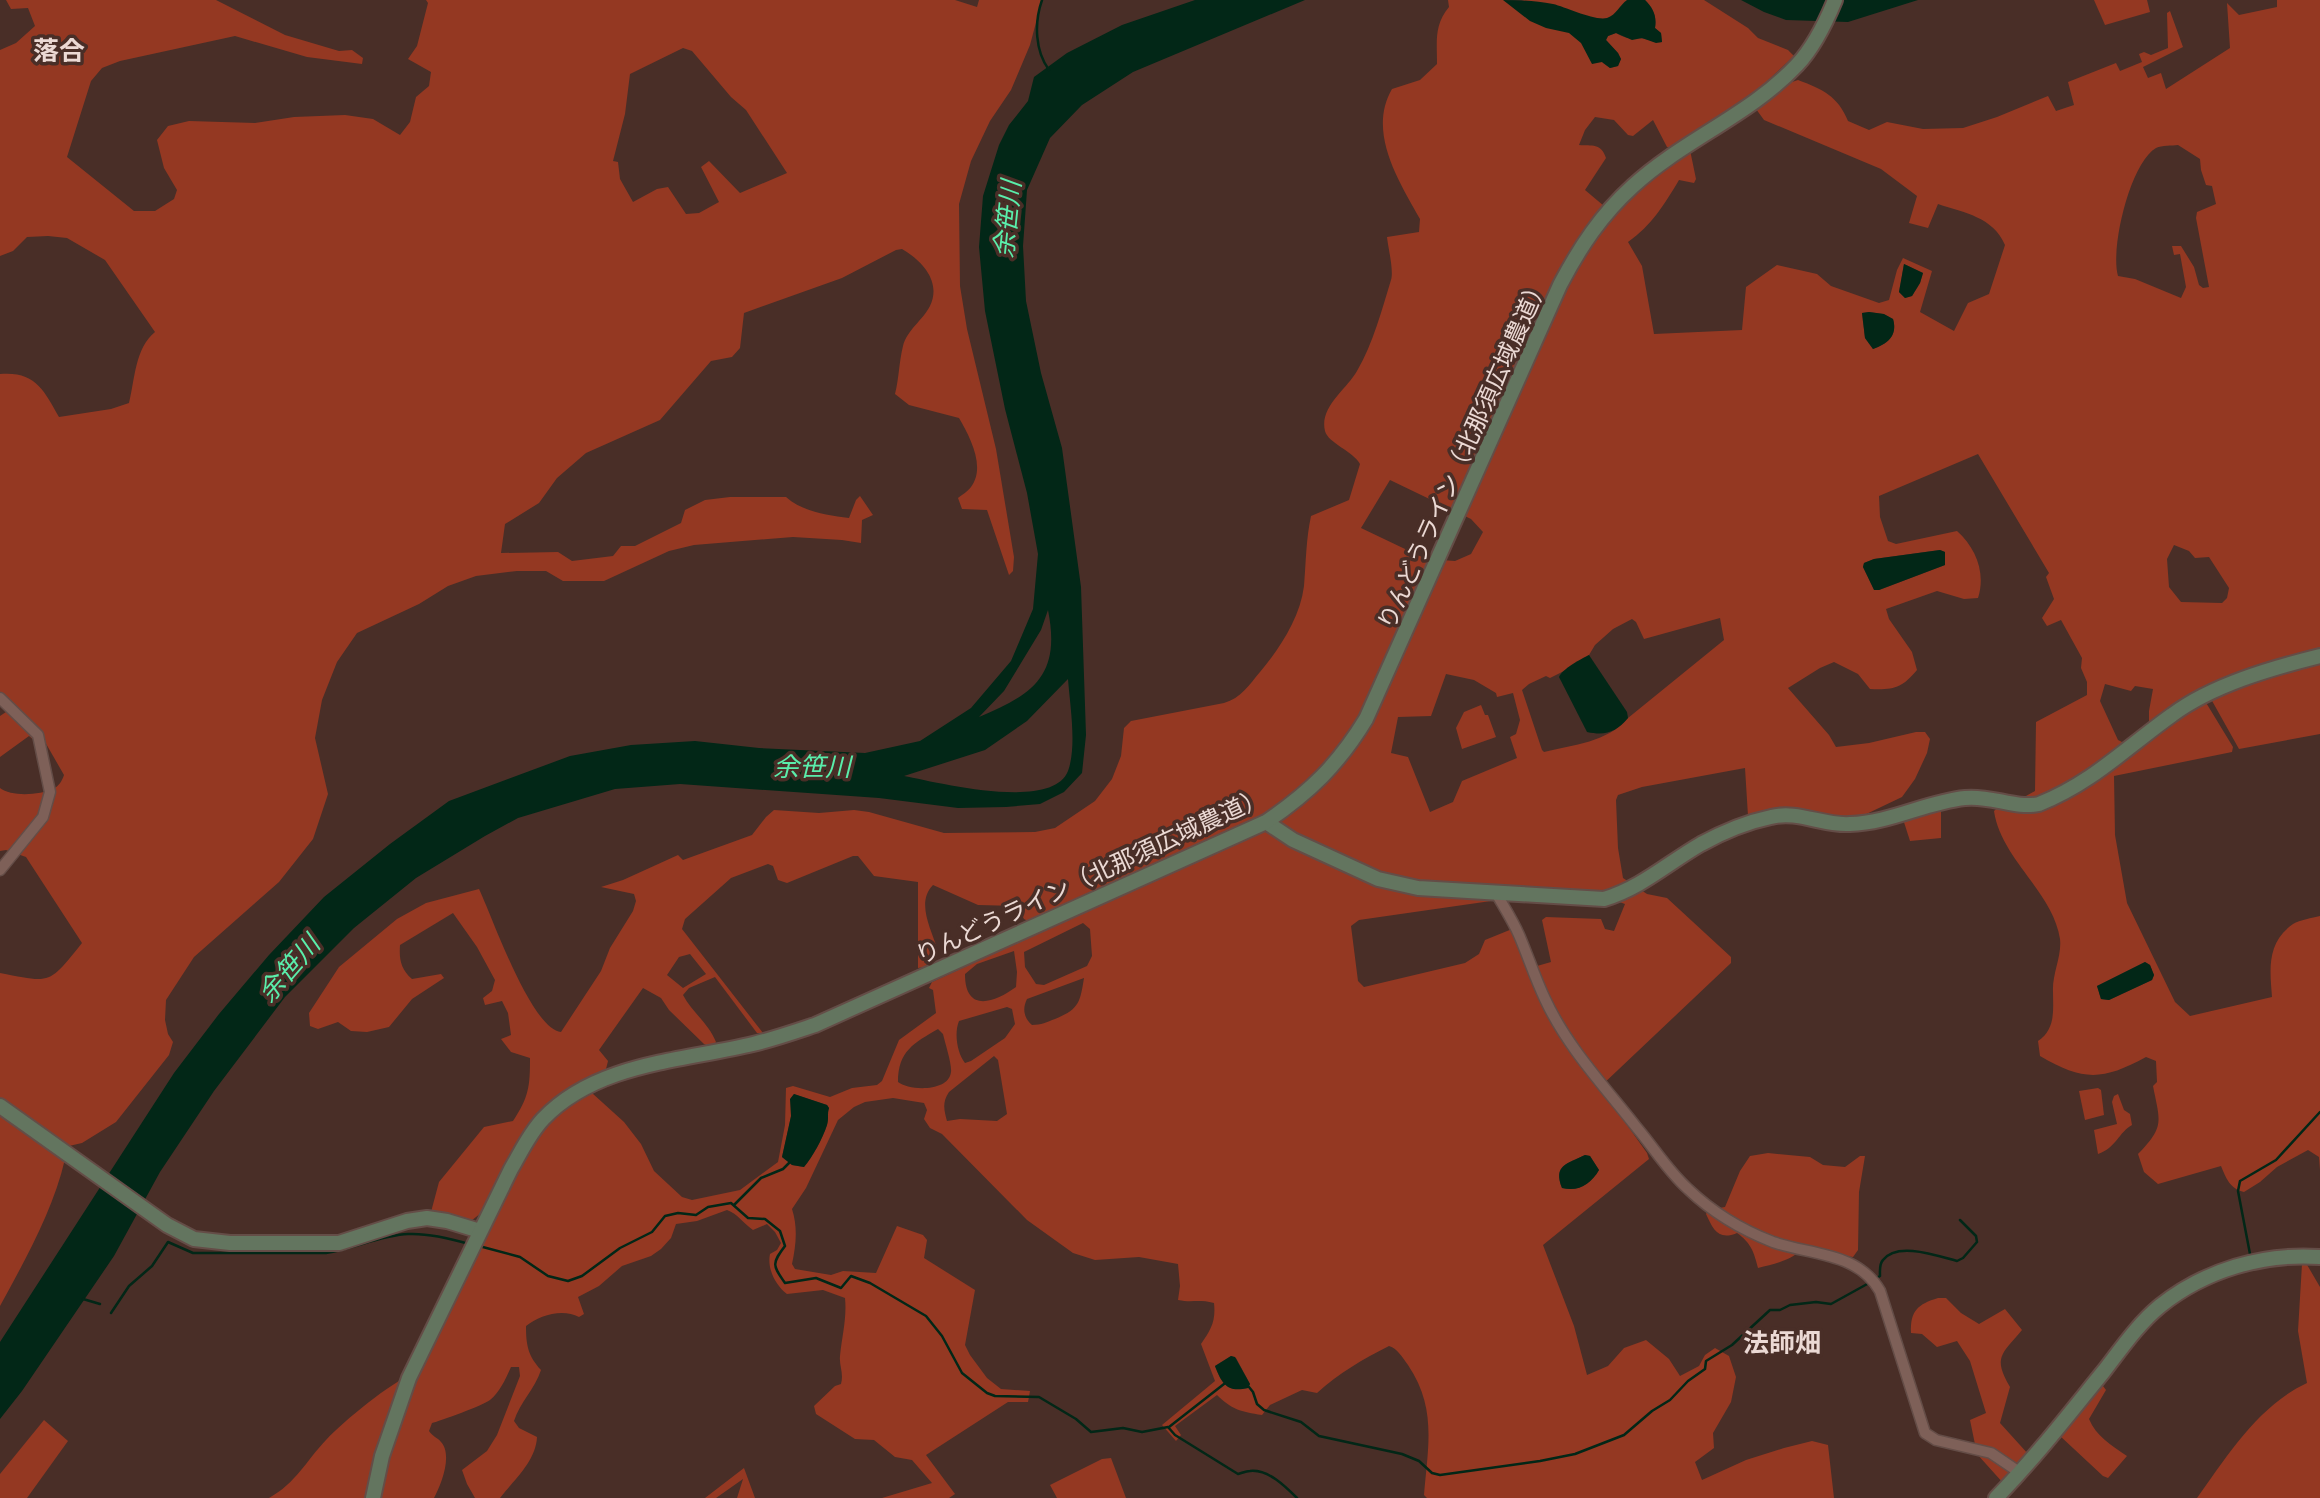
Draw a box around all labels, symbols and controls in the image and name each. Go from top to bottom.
district label: 落合 [33,30,85,67]
water label: 余笹川 [983,175,1028,260]
street label: りんどうライン（北那須広域農道） [1367,270,1555,634]
water label: 余笹川 [773,746,854,783]
street label: りんどうライン（北那須広域農道） [909,777,1271,971]
water label: 余笹川 [247,923,329,1009]
district label: 法師畑 [1743,1322,1821,1359]

